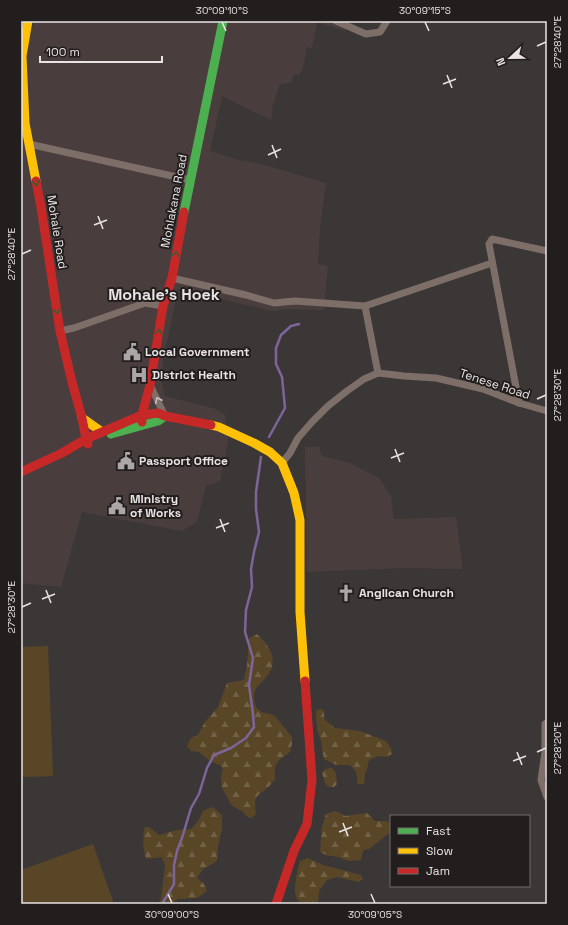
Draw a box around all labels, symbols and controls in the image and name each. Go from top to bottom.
text: 30°09'10"S [196,4,248,17]
text: 30°09'15"S [399,4,451,17]
text: 27°28'40"E [551,15,564,68]
scale bar [40,38,162,64]
north arrow [490,38,530,78]
text: 100 m [46,44,80,60]
text: N [493,56,509,68]
street label: Mohlakana Road [157,153,191,249]
one-way arrow [32,180,40,186]
street label: Mohale Road [43,194,71,270]
text: 27°28'40"E [5,227,18,280]
one-way arrow [171,251,180,257]
district label: Mohale's Hoek [108,284,220,305]
one-way arrow [52,308,61,314]
one-way arrow [154,329,163,336]
public building icon: Local Government [122,342,142,362]
place label: Local Government [145,344,250,360]
hospital icon: District Health [129,365,149,385]
street label: Tenese Road [458,365,532,403]
place label: District Health [152,367,236,383]
text: 27°28'30"E [551,368,564,421]
one-way arrow [155,397,163,405]
public building icon: Passport Office [116,451,136,471]
place label: Passport Office [139,453,228,469]
place label: Ministry of Works [130,491,181,521]
public building icon: Ministry of Works [107,496,127,516]
text: 27°28'30"E [5,580,18,633]
church icon: Anglican Church [336,583,356,603]
place label: Anglican Church [359,585,454,601]
text: 27°28'20"E [551,721,564,774]
legend [390,815,530,887]
text: Fast [426,823,451,839]
text: Slow [426,843,453,859]
text: Jam [426,863,450,879]
text: 30°09'00"S [145,908,199,921]
text: 30°09'05"S [348,908,402,921]

